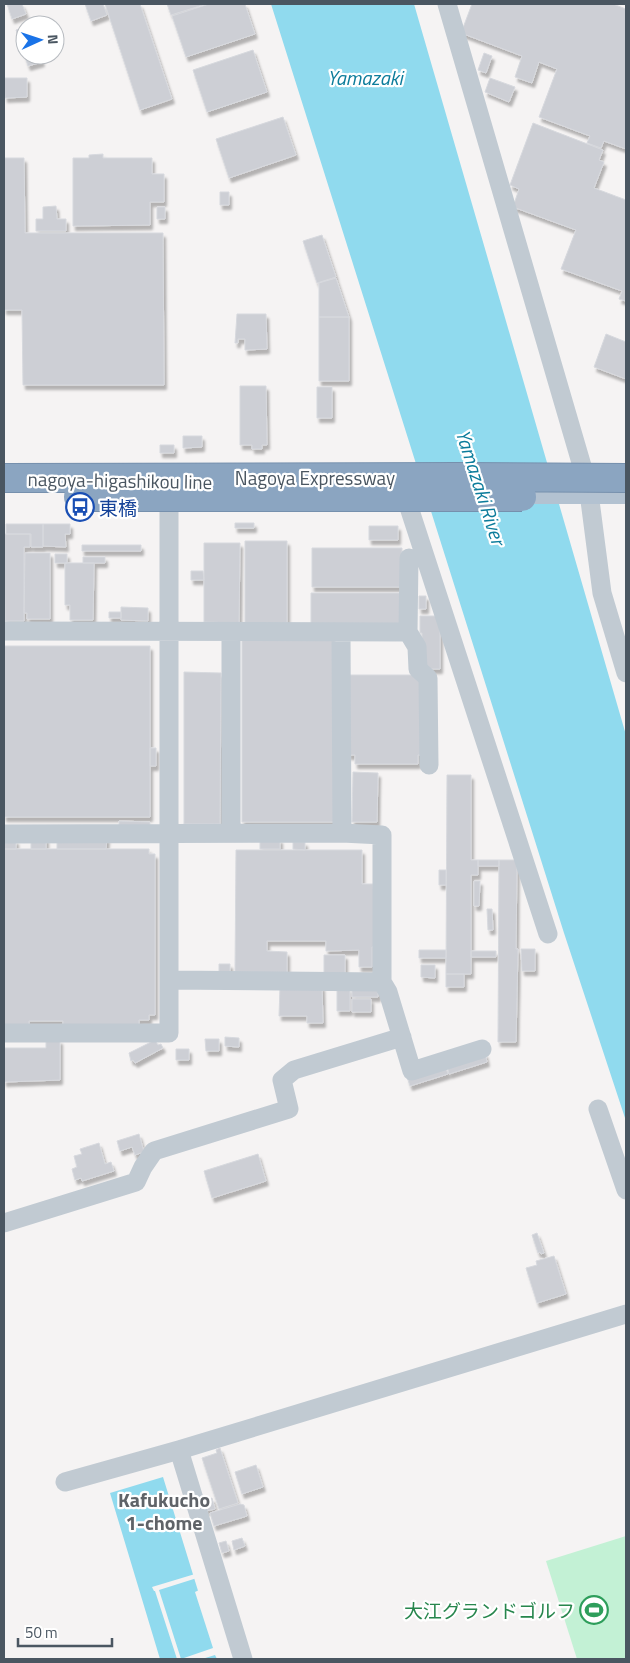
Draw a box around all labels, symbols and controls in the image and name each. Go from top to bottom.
north arrow [15,15,65,65]
text: N [43,34,64,45]
water label: Yamazaki [327,62,406,93]
water label: Yamazaki River [448,425,515,551]
street label: Nagoya Expressway [235,463,395,492]
street label: nagoya-higashikou line [27,464,213,496]
bus stop icon: 東橋 [65,492,95,522]
place label: 東橋 [99,493,137,522]
district label: Kafukucho 1-chome [118,1484,210,1538]
sports icon: 大江グランドゴルフ [579,1595,609,1625]
place label: 大江グランドゴルフ [404,1596,575,1625]
scale bar [18,1616,111,1648]
text: 50 m [25,1621,58,1644]

